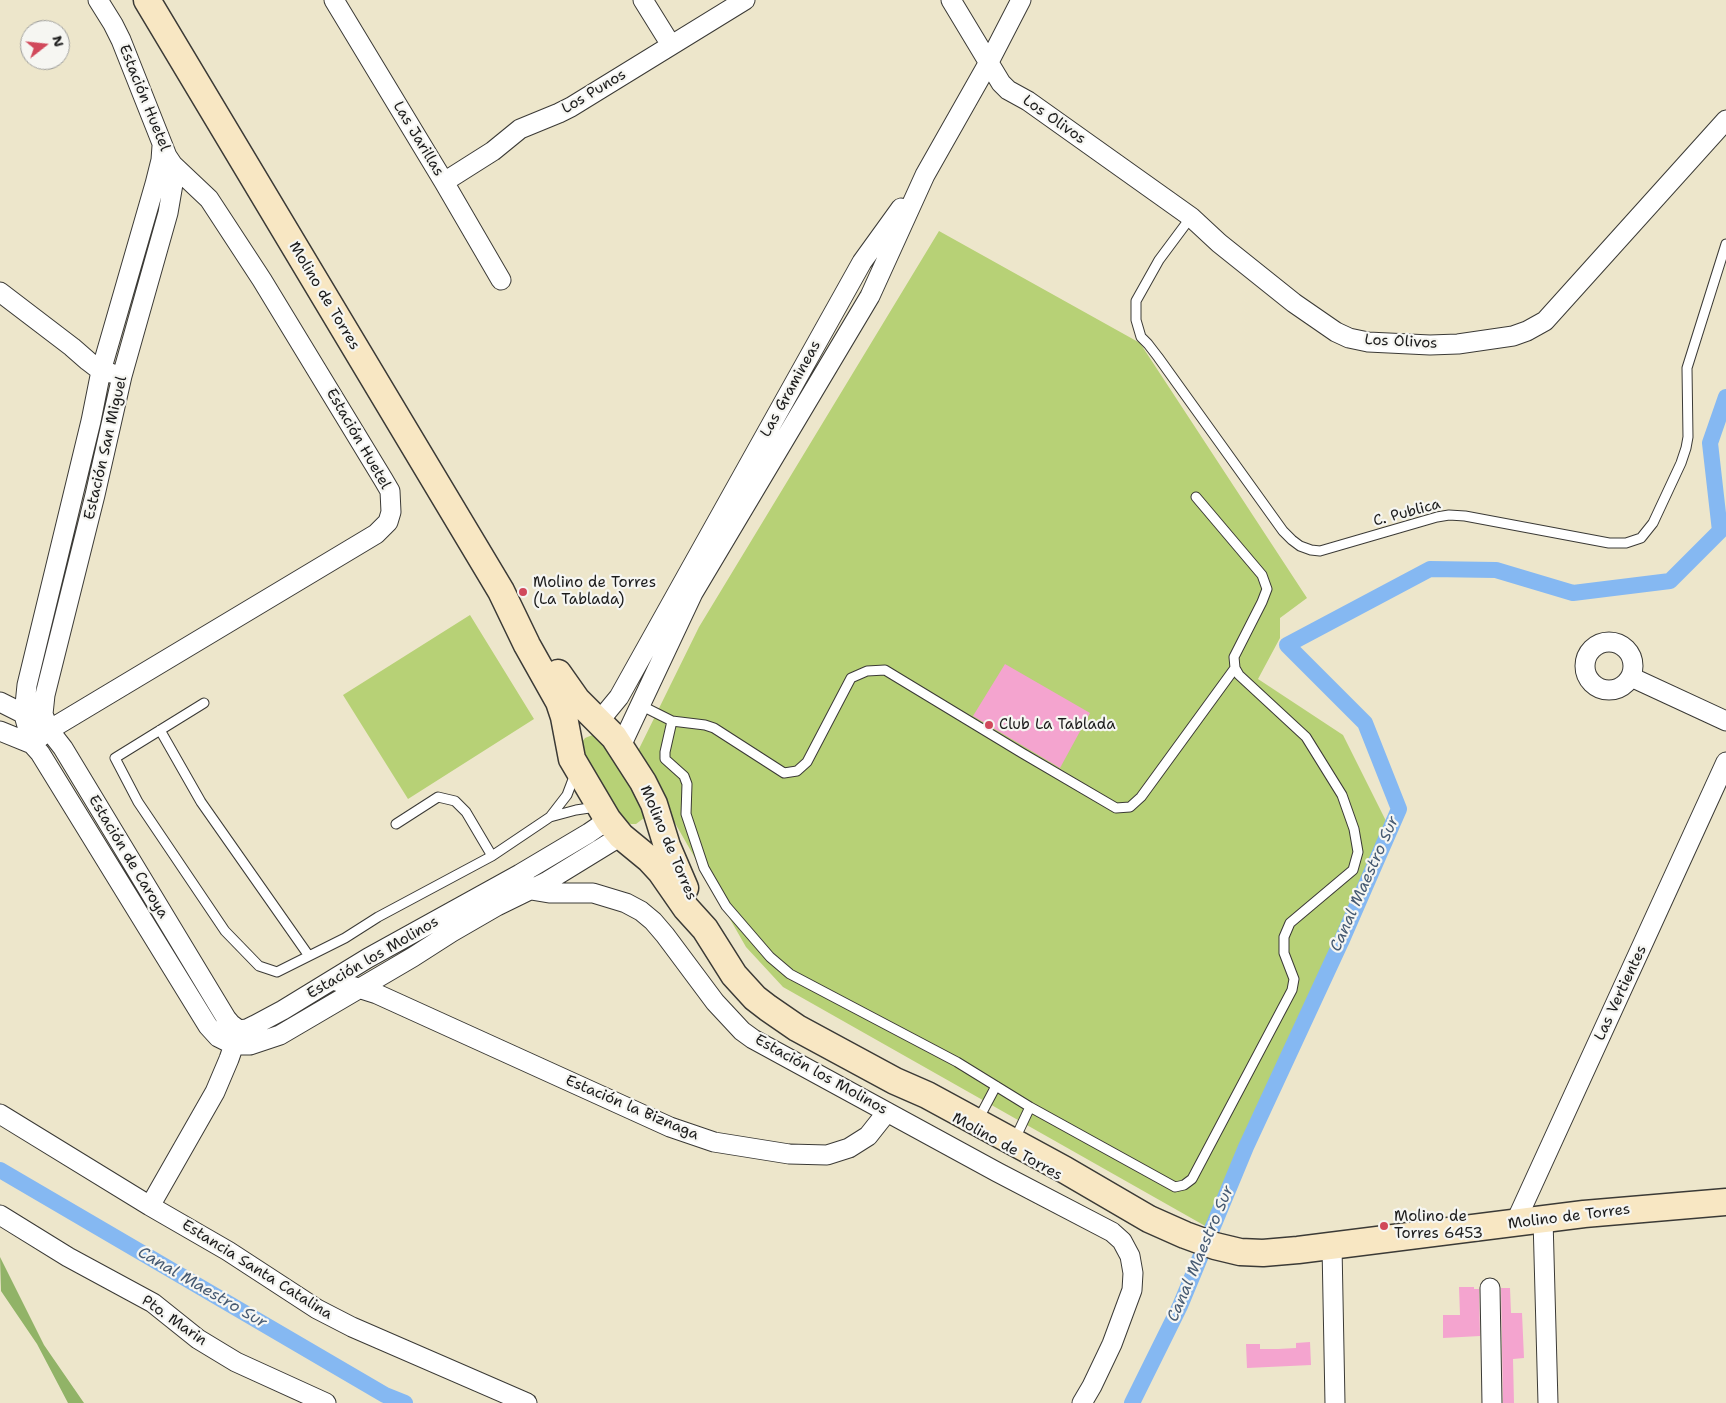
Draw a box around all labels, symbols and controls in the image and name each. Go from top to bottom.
north arrow [20,20,70,70]
text: N [48,33,69,49]
street label: Estación Huetel [115,42,173,154]
street label: Los Punos [559,66,629,118]
street label: Los Olivos [1019,92,1089,148]
street label: Las Jarillas [389,98,447,180]
street label: Molino de Torres [285,239,363,353]
street label: Los Olivos [1364,331,1438,353]
street label: Las Gramineas [757,338,825,440]
street label: Estación San Miguel [81,374,131,522]
street label: Estación Huetel [322,386,394,492]
street label: C. Publica [1371,495,1443,531]
place label: Molino de Torres (La Tablada) [533,574,656,609]
marker: Molino de Torres (La Tablada) [517,586,529,598]
place label: Club La Tablada [999,716,1115,734]
marker: Club La Tablada [983,719,995,731]
street label: Molino de Torres [636,783,700,903]
street label: Estación de Caroya [84,792,172,922]
water label: Canal Maestro Sur [1327,813,1403,955]
street label: Estación los Molinos [304,913,442,1003]
street label: Las Vertientes [1591,942,1651,1044]
street label: Estación los Molinos [751,1031,891,1119]
street label: Estación la Biznaga [563,1072,701,1144]
street label: Molino de Torres [949,1109,1065,1185]
water label: Canal Maestro Sur [1164,1183,1238,1325]
street label: Molino de Torres [1507,1201,1631,1233]
place label: Molino de Torres 6453 [1394,1208,1483,1243]
street label: Estancia Santa Catalina [178,1216,336,1324]
marker: Molino de Torres 6453 [1378,1220,1390,1232]
water label: Canal Maestro Sur [134,1243,270,1333]
street label: Pto. Marin [138,1292,210,1350]

